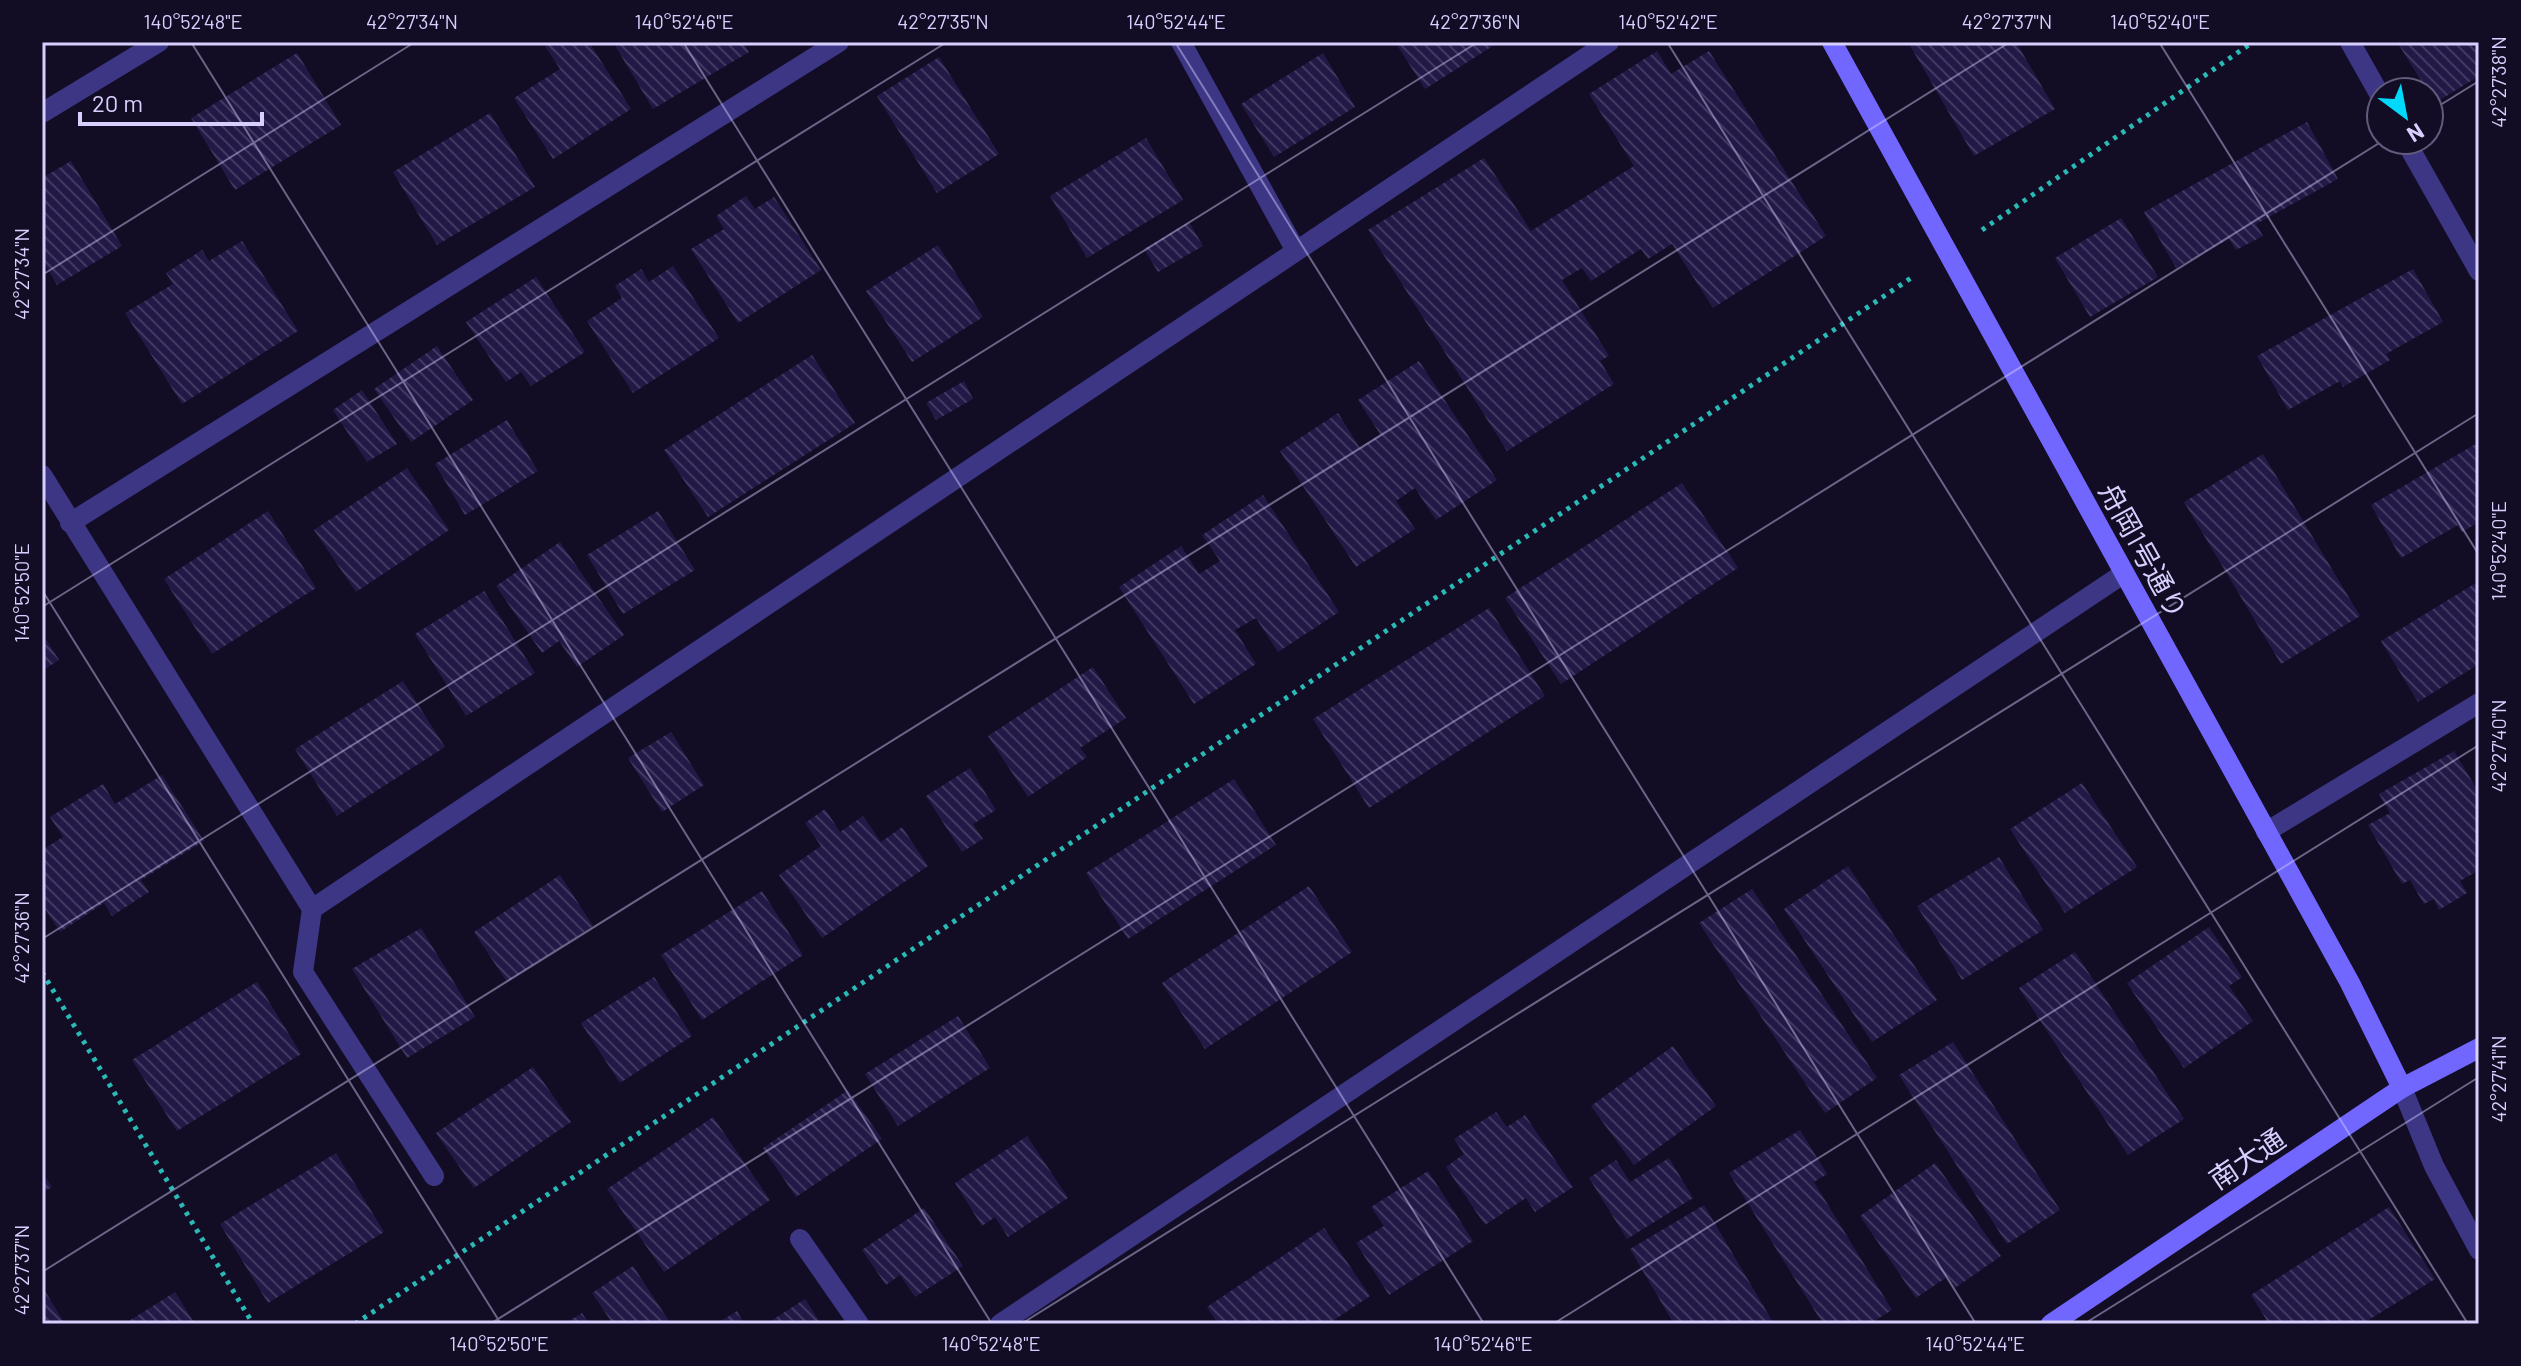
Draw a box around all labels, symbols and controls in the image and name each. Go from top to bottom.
text: 140°52'48"E [143,9,243,33]
text: 42°27'34"N [366,9,458,33]
text: 140°52'46"E [634,9,734,33]
text: 42°27'35"N [897,9,989,33]
text: 140°52'44"E [1126,9,1226,33]
text: 42°27'36"N [1429,9,1521,33]
text: 140°52'42"E [1618,9,1718,33]
text: 42°27'37"N [1962,9,2052,33]
text: 140°52'40"E [2110,9,2210,33]
text: 42°27'38"N [2486,36,2510,128]
scale bar [80,76,262,126]
north arrow [2365,76,2445,156]
text: 20 m [92,88,143,117]
text: N [2403,119,2429,149]
text: 42°27'34"N [9,228,33,320]
street label: 舟岡1号通り [2093,477,2195,624]
text: 140°52'40"E [2486,501,2510,601]
text: 140°52'50"E [9,543,33,643]
text: 42°27'40"N [2486,699,2510,793]
text: 42°27'36"N [9,892,33,984]
text: 42°27'41"N [2486,1036,2510,1122]
street label: 南大通 [2202,1121,2291,1196]
text: 42°27'37"N [9,1225,33,1315]
text: 140°52'50"E [449,1331,549,1355]
text: 140°52'48"E [941,1331,1041,1355]
text: 140°52'46"E [1433,1331,1533,1355]
text: 140°52'44"E [1925,1331,2025,1355]

